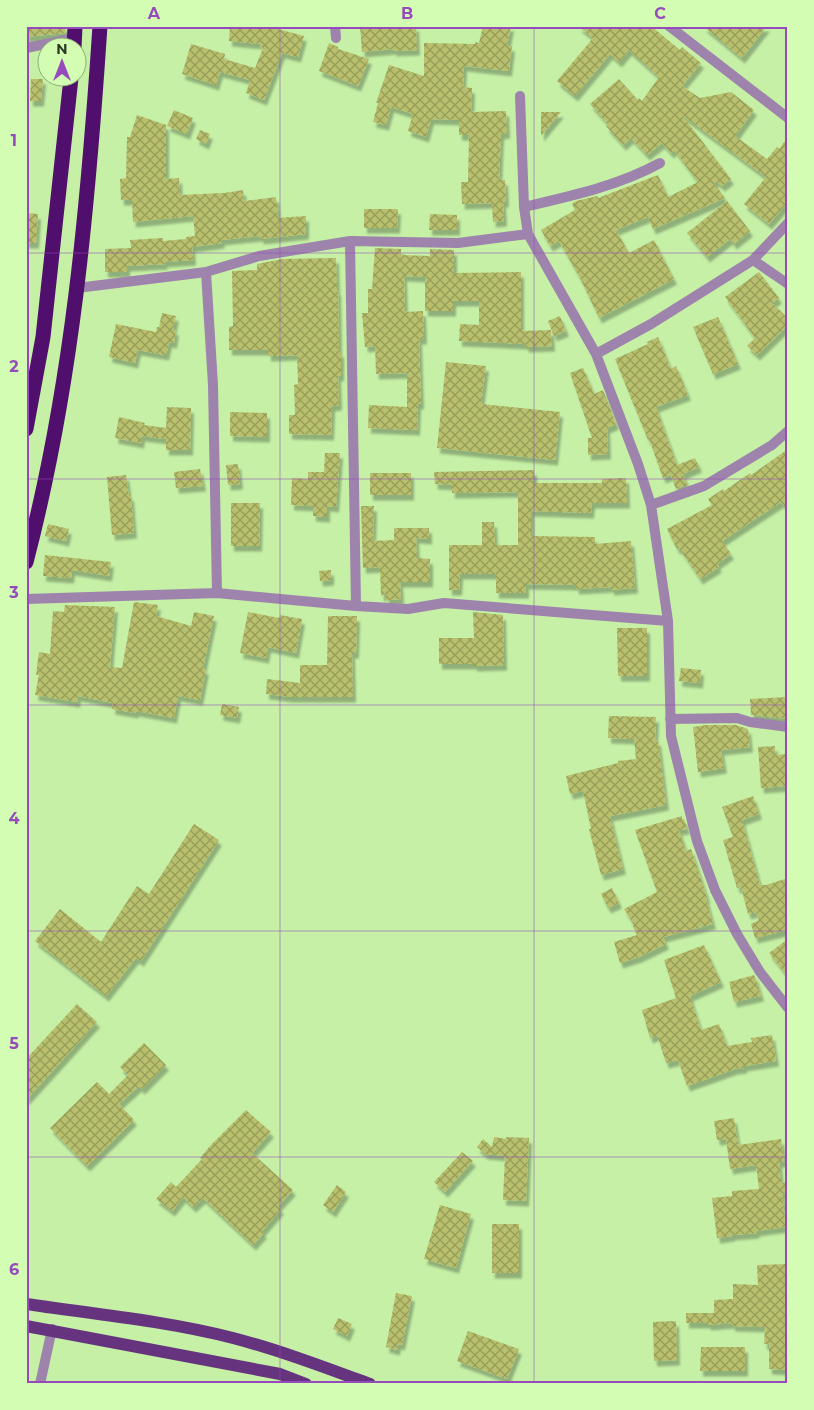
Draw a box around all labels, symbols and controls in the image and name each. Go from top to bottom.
text: A [147,4,161,23]
text: B [401,4,413,23]
text: C [654,4,666,23]
north arrow [38,38,88,88]
text: N [56,40,68,58]
text: 1 [11,131,17,150]
text: 2 [9,357,19,376]
text: 3 [8,583,19,602]
text: 4 [8,809,20,828]
text: 5 [9,1034,19,1053]
text: 6 [9,1260,19,1279]

